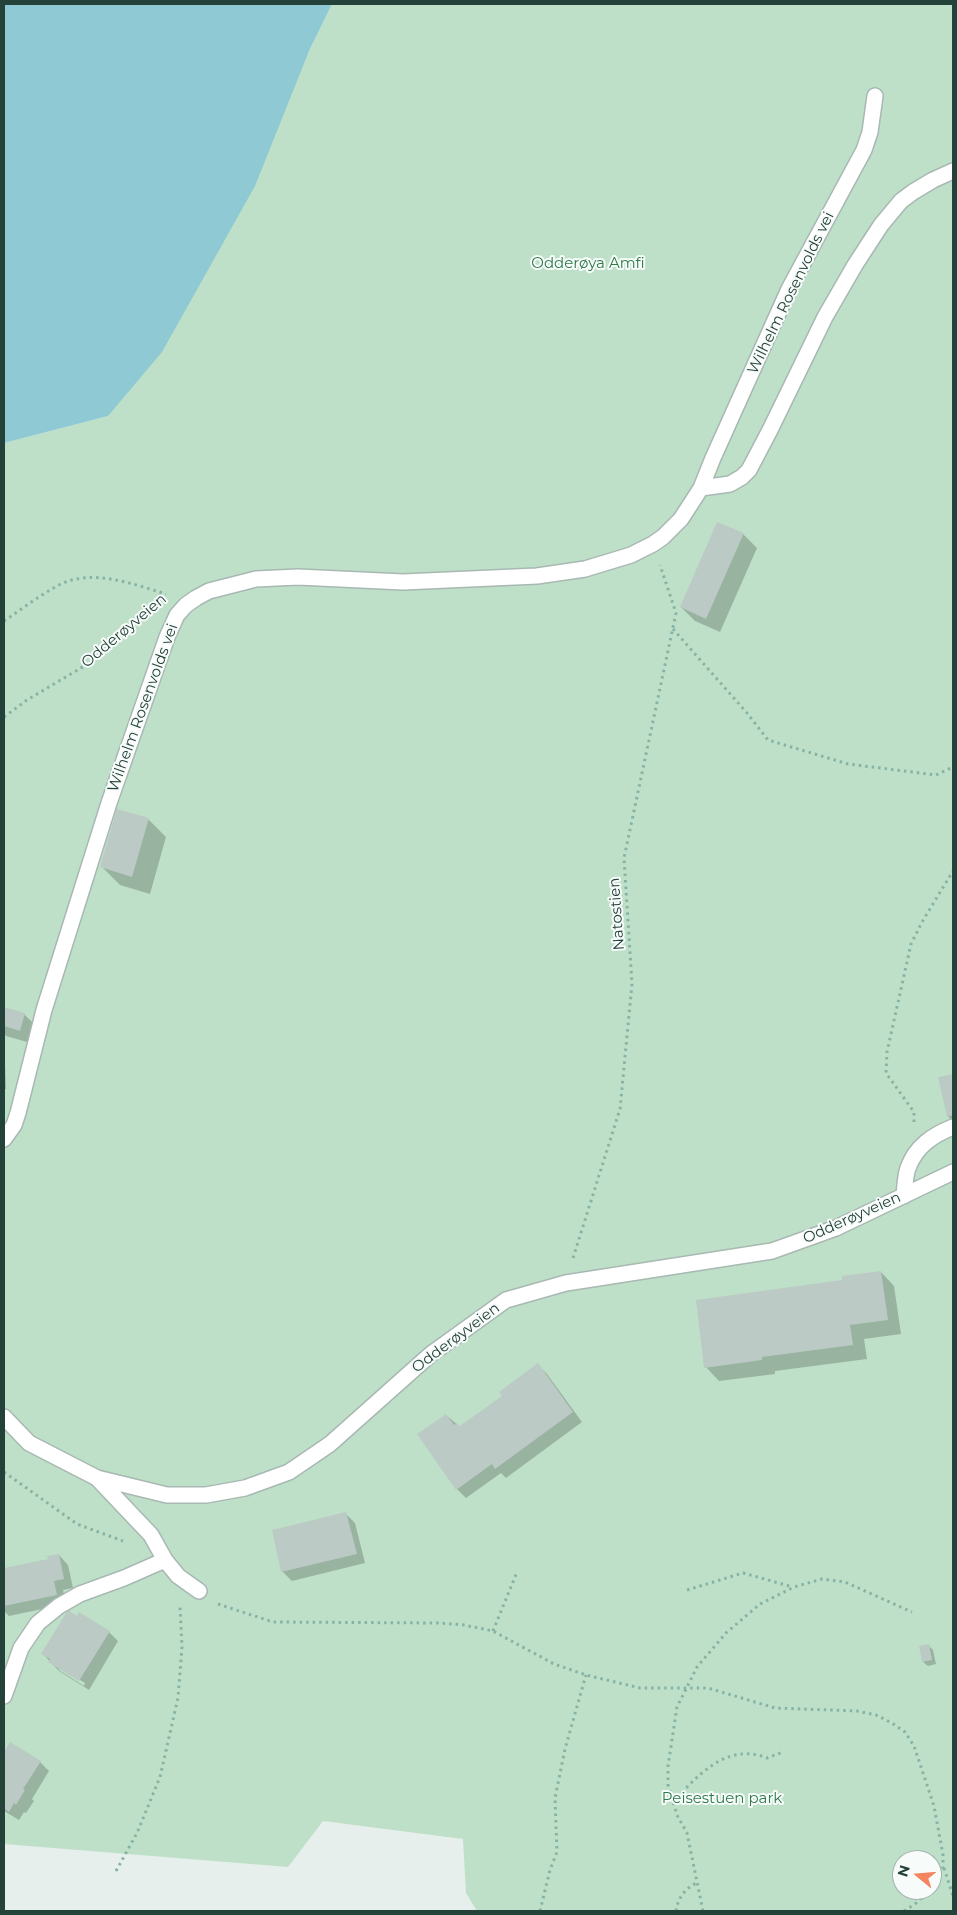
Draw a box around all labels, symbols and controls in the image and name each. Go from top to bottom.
street label: Wilhelm Rosenvolds vei [744,209,838,377]
park label: Odderøya Amfi [531,255,645,273]
street label: Odderøyveien [78,590,170,672]
street label: Wilhelm Rosenvolds vei [104,621,182,795]
street label: Natostien [605,877,629,951]
street label: Odderøyveien [800,1188,904,1248]
street label: Odderøyveien [409,1299,503,1377]
park label: Peisestuen park [662,1790,782,1808]
north arrow [892,1850,942,1900]
text: N [893,1863,914,1879]

